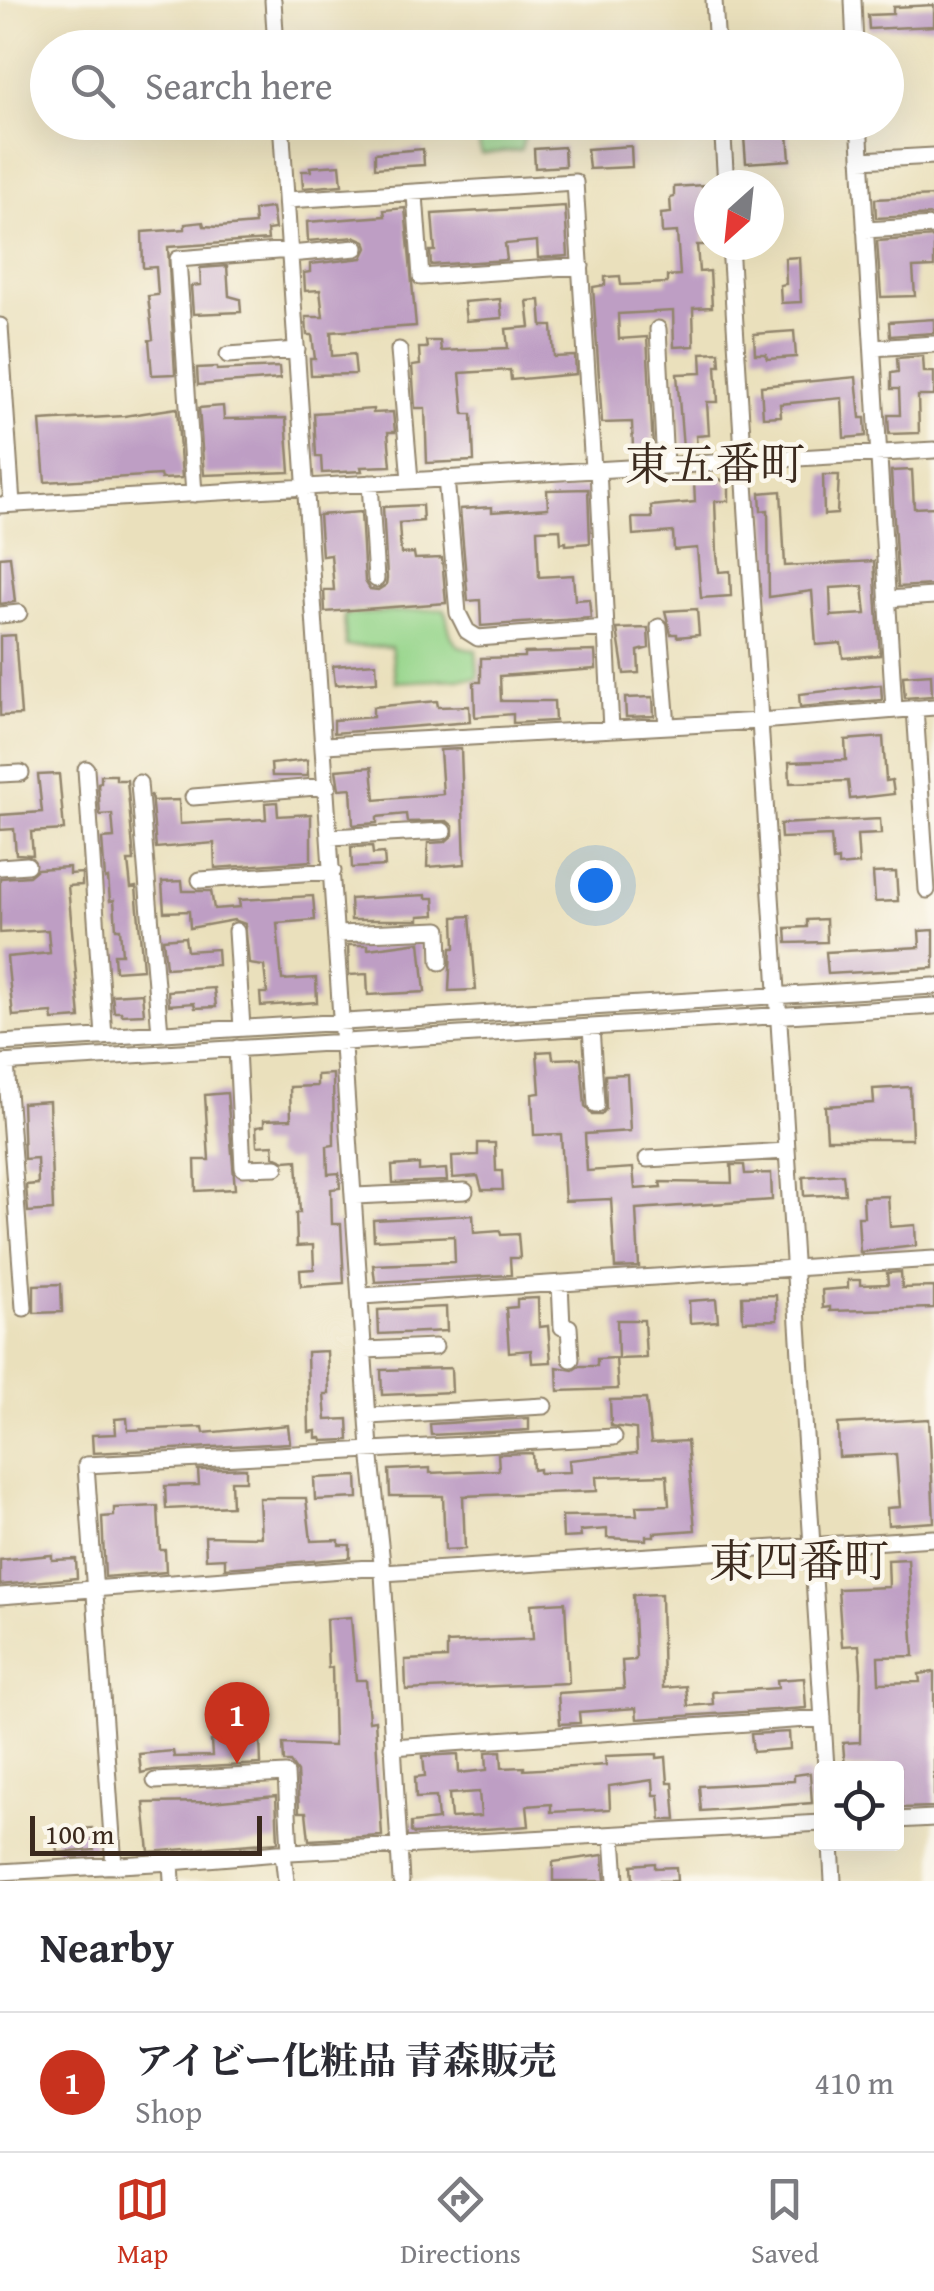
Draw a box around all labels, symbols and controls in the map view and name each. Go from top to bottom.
search box [30,30,904,140]
text: Search here [145,57,333,113]
icon: search [65,58,120,113]
north arrow [694,170,784,260]
district label: 東五番町 [625,431,805,496]
your location [570,860,621,911]
district label: 東四番町 [709,1528,889,1593]
pin: 1 [204,1682,270,1764]
map controls [814,1761,904,1851]
button: locate [814,1761,904,1851]
scale bar [30,1811,262,1856]
text: 100 m [45,1813,114,1854]
text: Nearby [40,1916,174,1977]
text: アイビー化粧品 青森販売 [135,2032,556,2088]
text: 1 [64,2059,81,2106]
text: 410 m [815,2059,894,2106]
text: Shop [135,2088,202,2135]
tab: Map [115,2172,170,2273]
tab: Directions [400,2172,521,2273]
tab: Saved [751,2172,819,2273]

